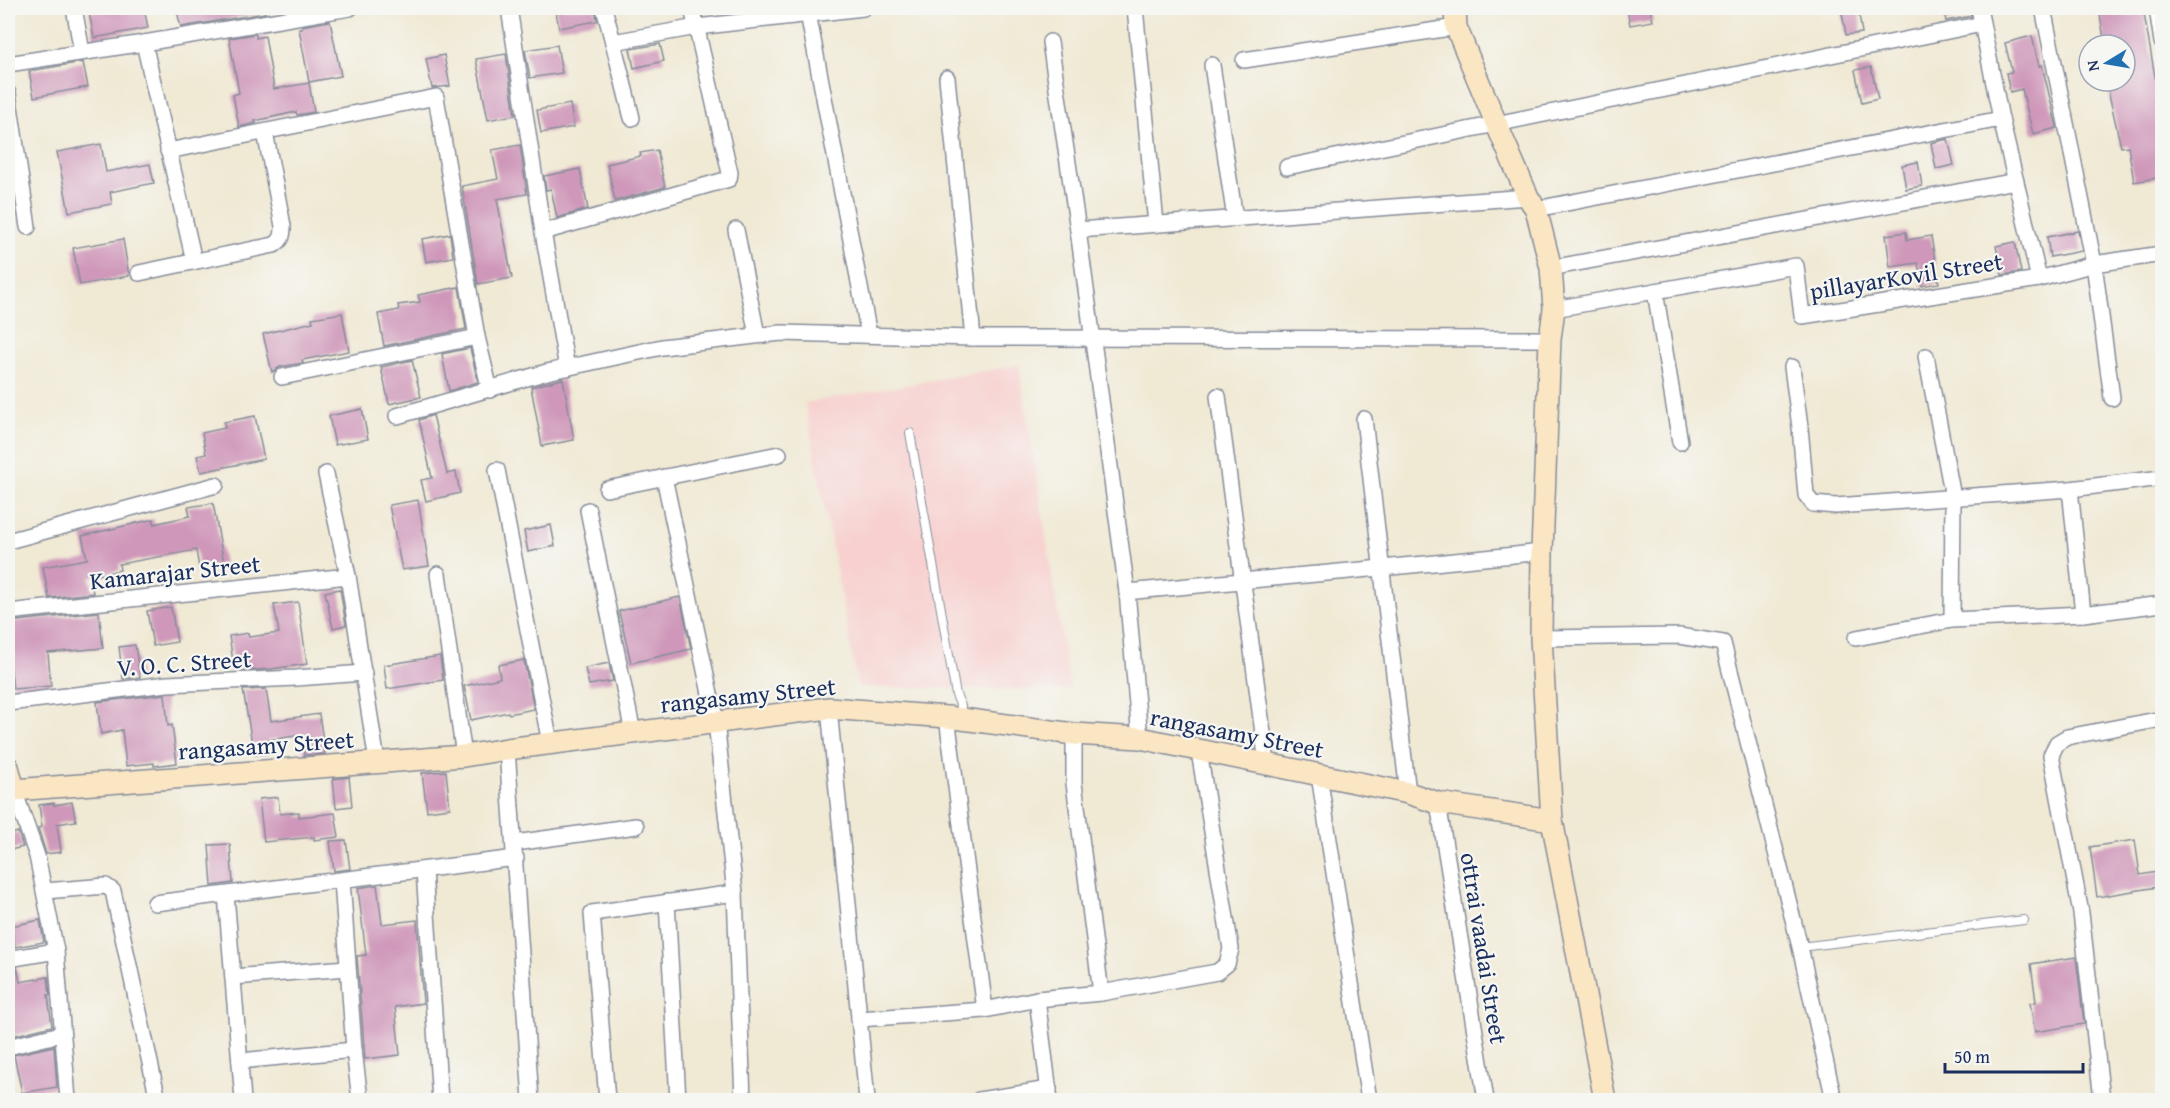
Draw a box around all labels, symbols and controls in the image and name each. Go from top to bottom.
north arrow [2077,33,2137,93]
text: N [2079,58,2105,73]
street label: pillayarKovil Street [1807,243,2005,309]
street label: Kamarajar Street [88,546,262,598]
street label: V. O. C. Street [116,641,253,685]
street label: rangasamy Street [659,668,838,722]
street label: rangasamy Street [1147,699,1327,767]
street label: rangasamy Street [177,721,356,769]
street label: ottrai vaadai Street [1452,850,1516,1047]
scale bar [1945,1036,2083,1074]
text: 50 m [1954,1043,1990,1070]

